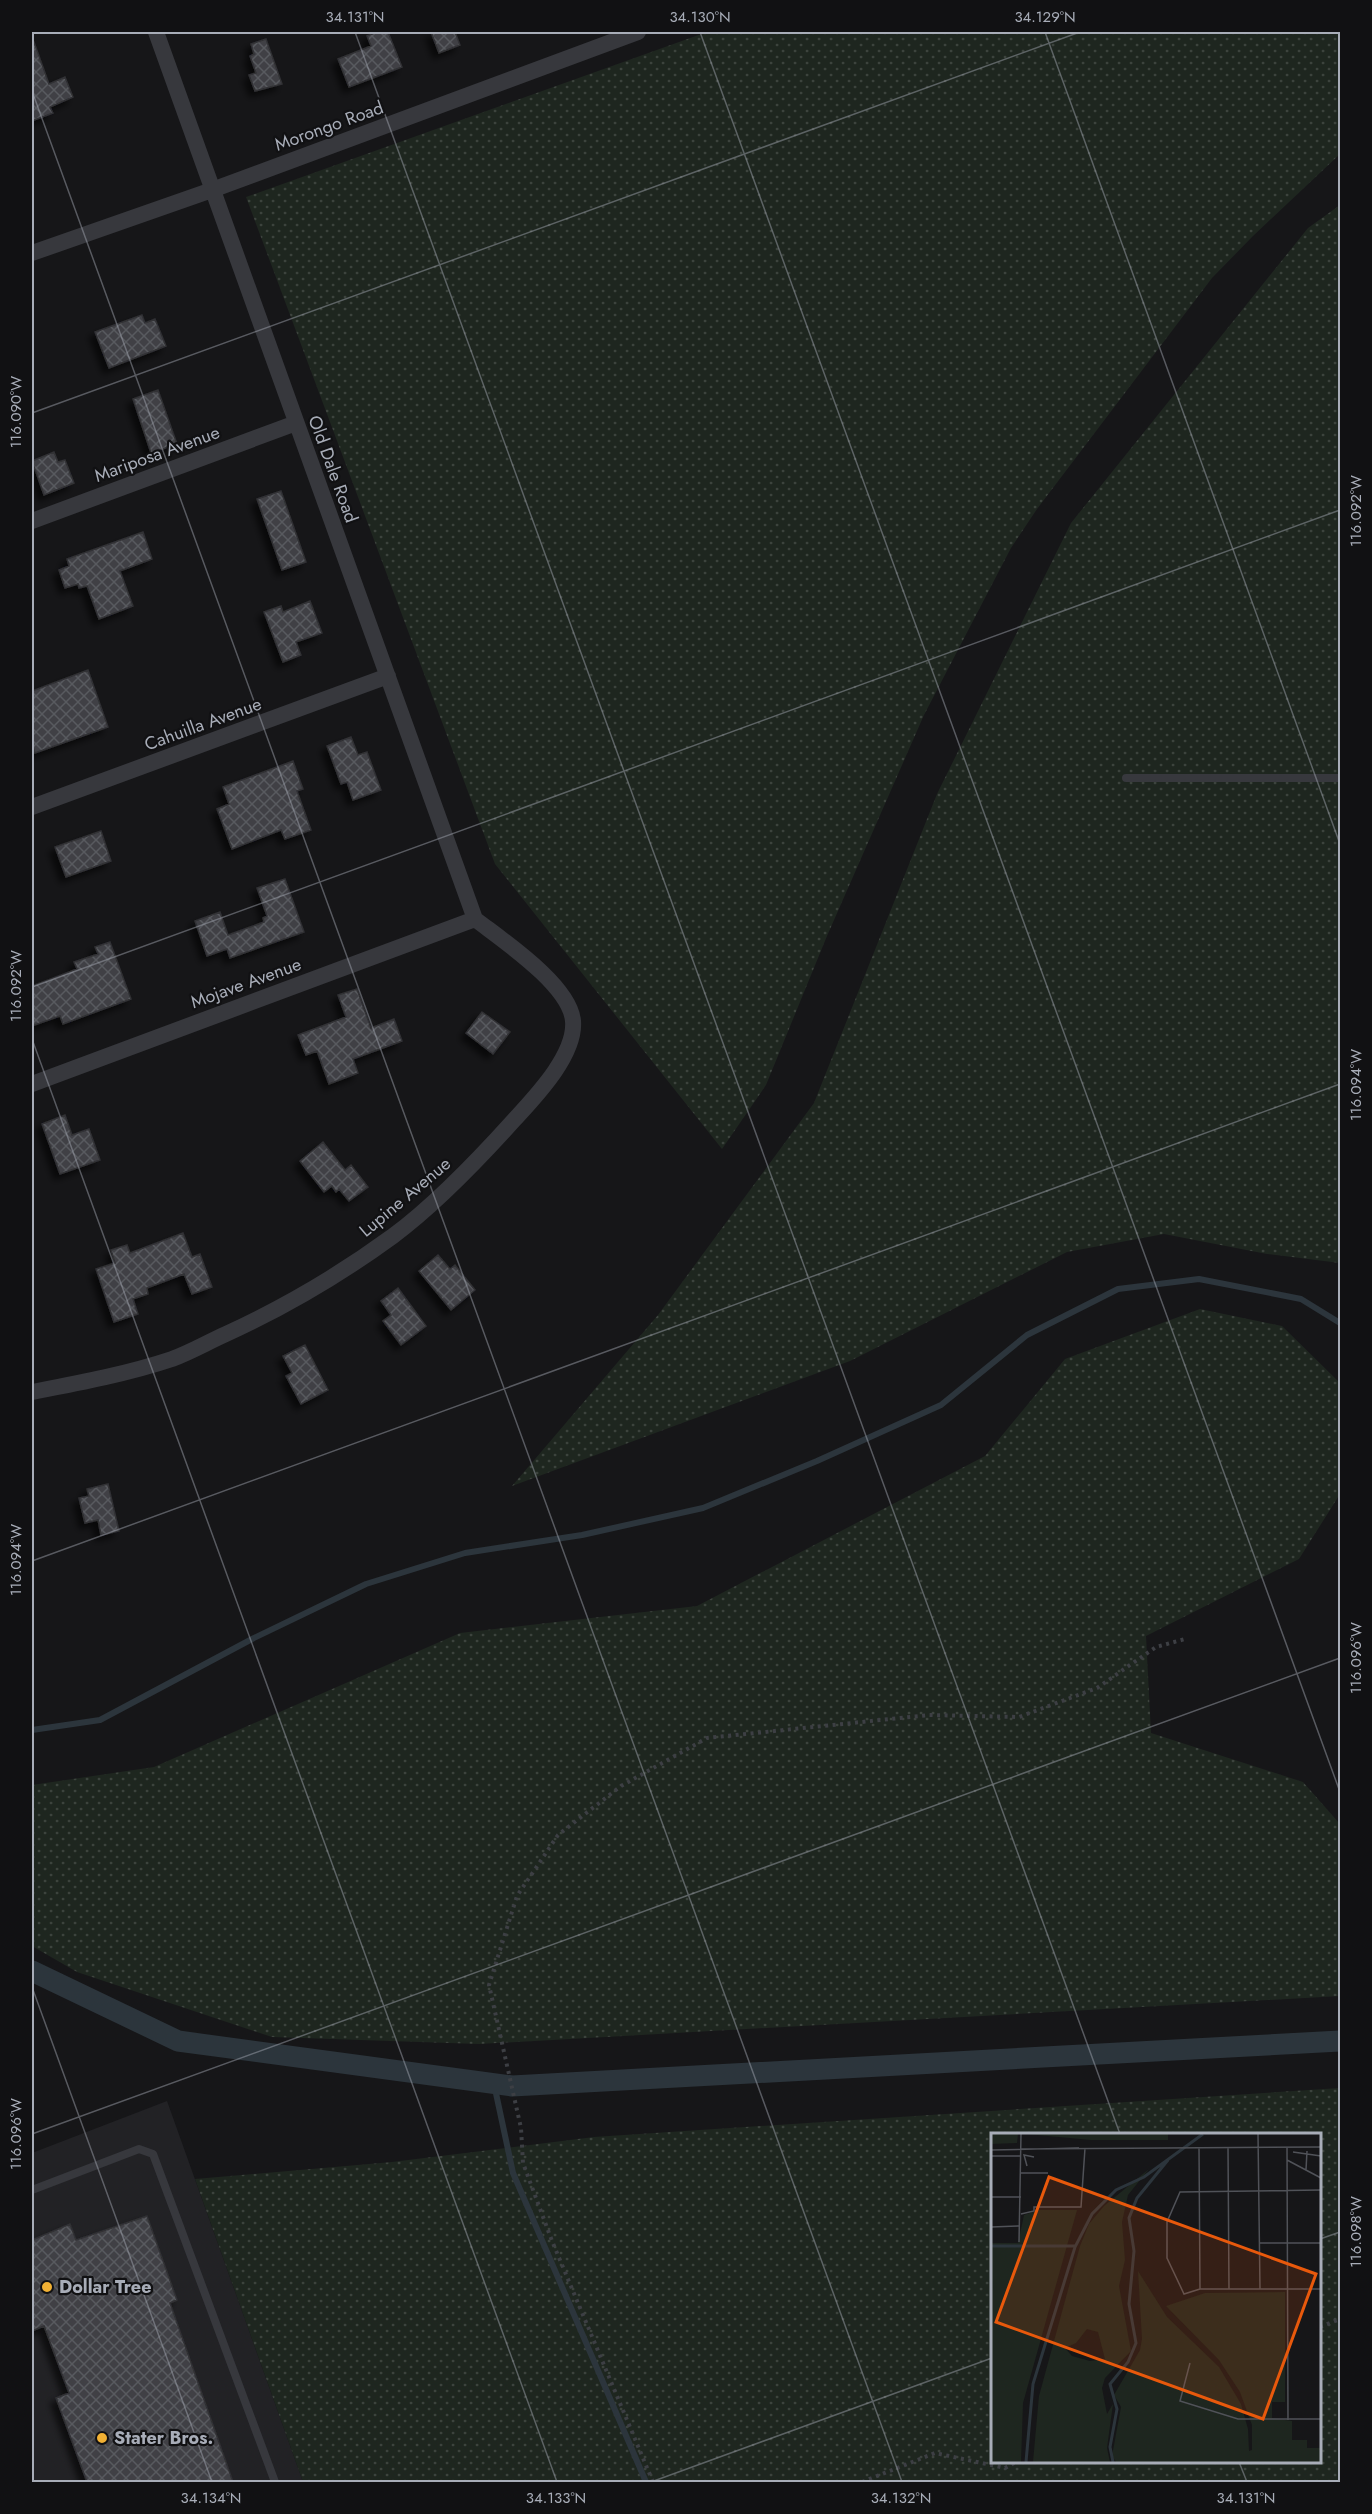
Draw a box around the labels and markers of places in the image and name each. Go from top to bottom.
place label: Dollar Tree [59,2274,151,2300]
marker: Dollar Tree [40,2280,54,2294]
place label: Stater Bros. [114,2425,213,2451]
marker: Stater Bros. [95,2431,109,2445]

